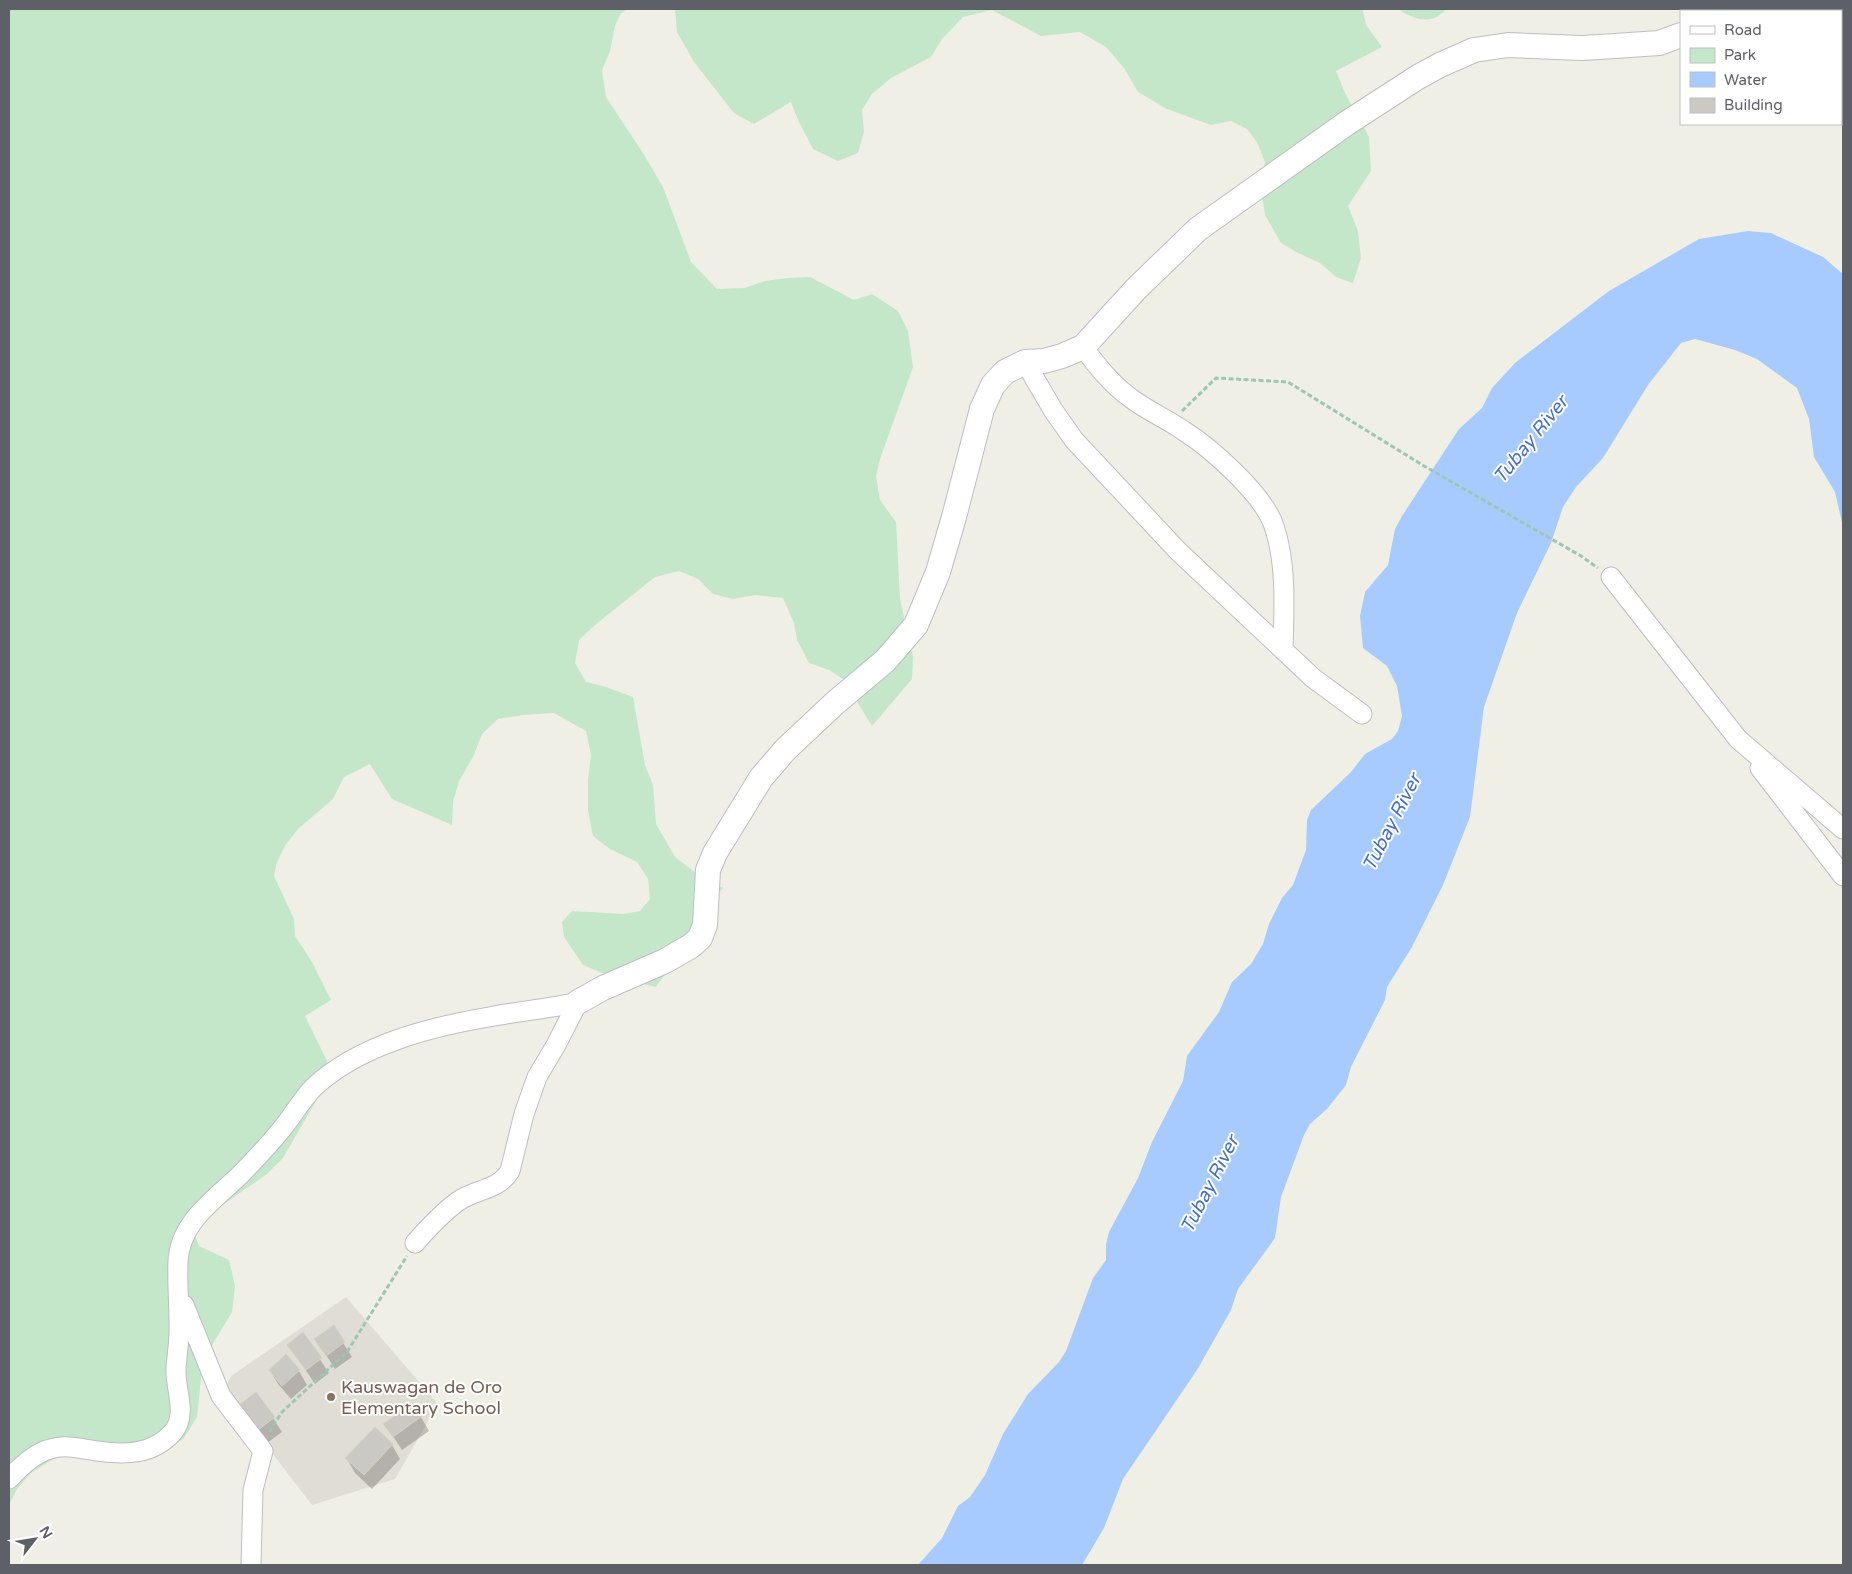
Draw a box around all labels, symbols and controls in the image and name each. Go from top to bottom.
legend [1680,10,1842,125]
text: Road [1724,21,1762,39]
text: Park [1724,46,1756,64]
text: Water [1724,71,1767,89]
text: Building [1724,96,1783,114]
water label: Tubay River [1489,389,1574,488]
water label: Tubay River [1358,768,1427,875]
water label: Tubay River [1176,1130,1245,1237]
place label: Kauswagan de Oro Elementary School [341,1376,502,1419]
marker: Kauswagan de Oro Elementary School [325,1391,337,1403]
north arrow [10,1514,60,1564]
text: N [36,1523,56,1542]

